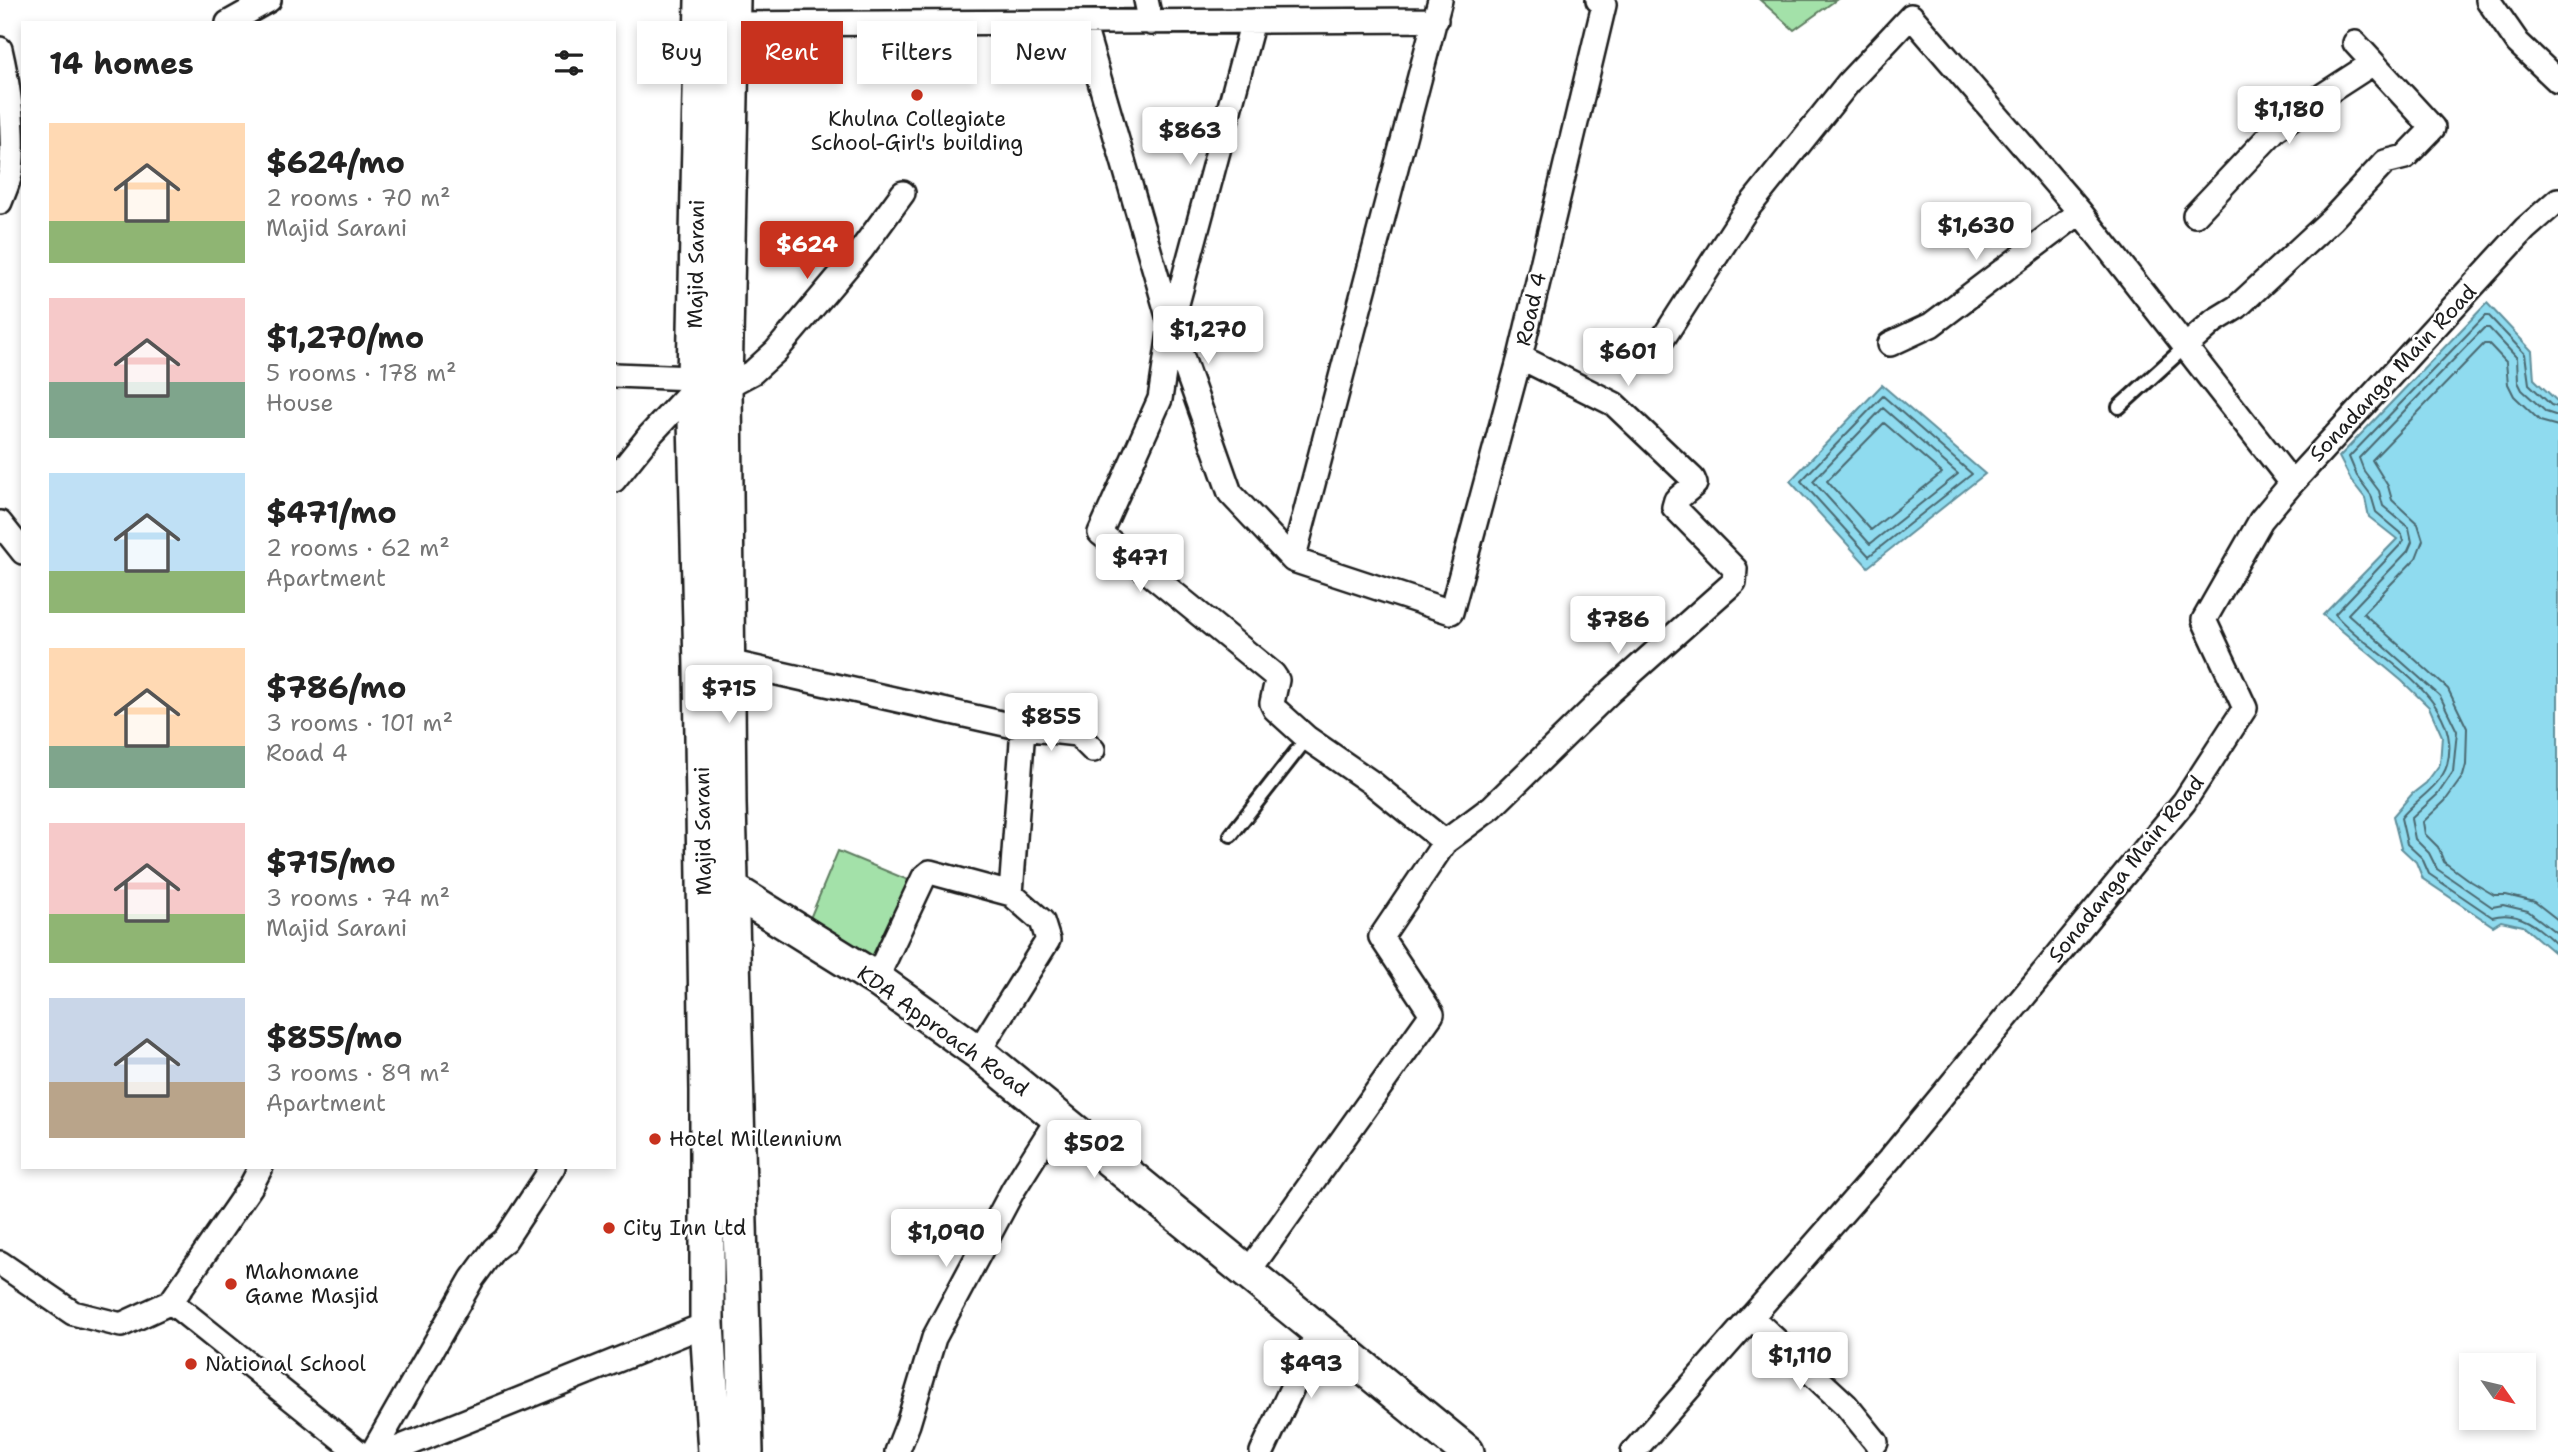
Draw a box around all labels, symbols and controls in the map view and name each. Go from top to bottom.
chip: Buy [637,21,727,84]
chip: Rent [741,21,843,84]
chip: Filters [857,21,977,84]
chip: New [991,21,1091,84]
text: 14 homes [49,43,194,84]
icon: filters [550,44,588,82]
pin: $1,180 [2232,86,2346,146]
marker: Khulna Collegiate School-Girl's building [909,87,925,103]
text: $1,180 [2254,94,2324,124]
place label: Khulna Collegiate School-Girl's building [811,105,1023,157]
pin: $863 [1149,108,1231,167]
text: $863 [1158,115,1222,145]
text: $624/mo [266,142,405,183]
icon: home [105,151,189,235]
text: 2 rooms · 70 m² [266,183,451,213]
street label: Majid Sarani [681,199,711,329]
pin: $1,630 [1919,202,2033,262]
text: $1,630 [1937,210,2015,240]
text: Majid Sarani [266,213,407,243]
pin: $624 [766,222,848,281]
text: $624 [776,229,838,259]
street label: Road 4 [1509,270,1553,348]
street label: Sonadanga Main Road [2303,278,2483,468]
pin: $1,270 [1151,306,1265,366]
text: $1,270 [1169,314,1247,344]
text: $1,270/mo [266,317,424,358]
icon: home [105,326,189,410]
pin: $601 [1587,328,1669,388]
text: $601 [1599,336,1657,366]
text: 5 rooms · 178 m² [266,358,457,388]
text: House [266,388,334,418]
text: $471/mo [266,492,397,533]
icon: home [105,501,189,585]
text: 2 rooms · 62 m² [266,533,450,563]
pin: $471 [1099,534,1181,594]
text: $471 [1112,542,1168,572]
text: Apartment [266,563,386,593]
pin: $786 [1577,596,1659,656]
text: $786 [1586,604,1650,634]
pin: $715 [688,666,770,725]
text: $786/mo [266,667,406,708]
text: $715 [701,673,757,703]
icon: home [105,676,189,760]
pin: $855 [1010,694,1092,753]
text: $855 [1021,701,1081,731]
text: 3 rooms · 101 m² [266,708,453,738]
text: Road 4 [266,738,348,768]
street label: Majid Sarani [688,766,718,896]
street label: Sonadanga Main Road [2042,770,2210,968]
text: $715/mo [266,842,396,883]
icon: home [105,851,189,935]
text: 3 rooms · 74 m² [266,883,450,913]
text: Majid Sarani [266,913,407,943]
street label: KDA Approach Road [851,959,1035,1103]
text: $855/mo [266,1017,403,1058]
icon: home [105,1026,189,1110]
text: 3 rooms · 89 m² [266,1058,450,1088]
text: Apartment [266,1088,386,1118]
pin: $502 [1053,1120,1135,1180]
place label: Hotel Millennium [669,1125,842,1153]
text: $502 [1063,1128,1125,1158]
marker: Hotel Millennium [647,1131,663,1147]
pin: $1,090 [889,1210,1003,1269]
place label: City Inn Ltd [623,1214,746,1242]
text: $1,090 [907,1217,985,1247]
marker: City Inn Ltd [601,1220,617,1236]
place label: Mahomane Game Masjid [245,1258,379,1310]
marker: Mahomane Game Masjid [223,1276,239,1292]
pin: $1,110 [1743,1332,1857,1392]
pin: $493 [1270,1340,1352,1400]
text: $1,110 [1768,1340,1832,1370]
text: $493 [1279,1348,1343,1378]
place label: National School [205,1350,367,1378]
north arrow [2459,1353,2536,1430]
map controls [2459,1353,2536,1430]
marker: National School [183,1356,199,1372]

